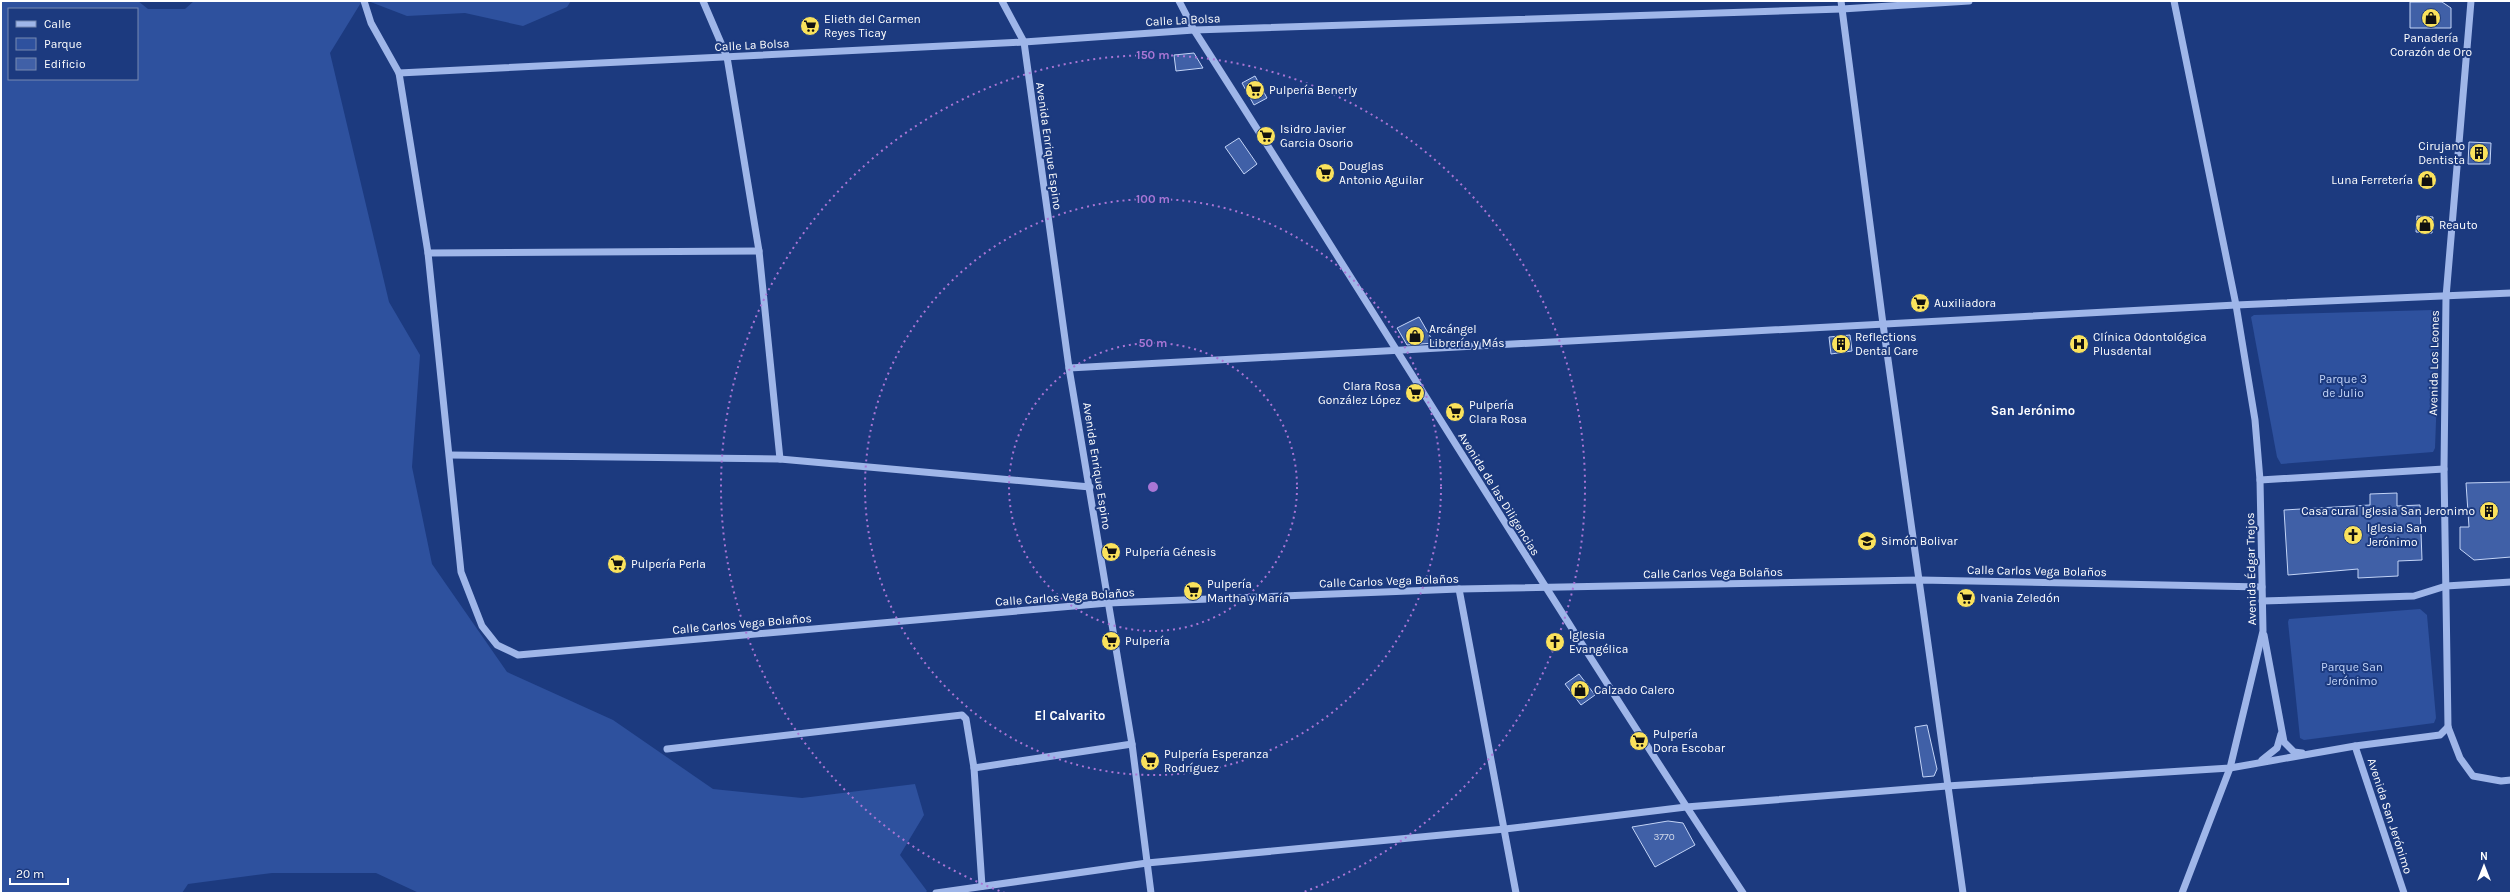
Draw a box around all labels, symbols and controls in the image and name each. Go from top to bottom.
shop icon: Panadería Corazón de Oro [2420,7,2442,29]
legend [8,8,138,80]
street label: Calle La Bolsa [1145,11,1221,29]
place label: Elieth del Carmen Reyes Ticay [824,12,921,40]
supermarket icon: Elieth del Carmen Reyes Ticay [799,15,821,37]
text: Calle [44,17,71,31]
place label: Panadería Corazón de Oro [2390,31,2472,59]
street label: Calle La Bolsa [714,36,790,54]
text: Parque [44,37,82,51]
text: 150 m [1136,48,1170,62]
text: Edificio [44,57,85,71]
supermarket icon: Pulpería Benerly [1244,79,1266,101]
street label: Avenida Enrique Espino [1033,81,1065,211]
place label: Pulpería Benerly [1269,83,1358,97]
place label: Isidro Javier Garcia Osorio [1280,122,1353,150]
supermarket icon: Isidro Javier Garcia Osorio [1255,125,1277,147]
place label: Cirujano Dentista [2418,139,2465,167]
building icon: Cirujano Dentista [2468,142,2490,164]
place label: Douglas Antonio Aguilar [1339,159,1424,187]
supermarket icon: Douglas Antonio Aguilar [1314,162,1336,184]
shop icon: Luna Ferretería [2416,169,2438,191]
place label: Luna Ferretería [2331,173,2413,187]
text: 100 m [1136,192,1170,206]
shop icon: Reauto [2414,214,2436,236]
place label: Reauto [2439,218,2477,232]
supermarket icon: Auxiliadora [1909,292,1931,314]
place label: Auxiliadora [1934,296,1996,310]
street label: Avenida Los Leones [2426,310,2442,416]
place label: Arcángel Librería y Más [1429,322,1505,350]
shop icon: Arcángel Librería y Más [1404,325,1426,347]
place label: Reflections Dental Care [1855,330,1918,358]
place label: Clínica Odontológica Plusdental [2093,330,2207,358]
building icon: Reflections Dental Care [1830,333,1852,355]
hospital icon: Clínica Odontológica Plusdental [2068,333,2090,355]
text: 50 m [1139,336,1168,350]
park label: Parque 3 de Julio [2319,372,2367,400]
place label: Clara Rosa González López [1318,379,1401,407]
supermarket icon: Clara Rosa González López [1404,382,1426,404]
place label: Pulpería Clara Rosa [1469,398,1527,426]
street label: Avenida Enrique Espino [1080,401,1114,531]
supermarket icon: Pulpería Clara Rosa [1444,401,1466,423]
district label: San Jerónimo [1991,403,2075,418]
street label: Avenida de las Diligencias [1455,430,1543,558]
centre of rings [1146,480,1160,494]
building icon: Casa cural Iglesia San Jeronimo [2478,500,2500,522]
place label: Casa cural Iglesia San Jeronimo [2301,504,2475,518]
street label: Avenida Édgar Trejos [2242,512,2259,626]
place label: Iglesia San Jerónimo [2367,521,2427,549]
church icon: Iglesia San Jerónimo [2342,524,2364,546]
school or university icon: Simón Bolivar [1856,530,1878,552]
place label: Simón Bolivar [1881,534,1958,548]
supermarket icon: Pulpería Génesis [1100,541,1122,563]
place label: Pulpería Génesis [1125,545,1216,559]
supermarket icon: Pulpería Perla [606,553,628,575]
place label: Pulpería Perla [631,557,706,571]
street label: Calle Carlos Vega Bolaños [1967,563,2107,579]
street label: Calle Carlos Vega Bolaños [1643,565,1783,581]
street label: Calle Carlos Vega Bolaños [1319,572,1459,590]
place label: Pulpería Martha y María [1207,577,1289,605]
supermarket icon: Pulpería Martha y María [1182,580,1204,602]
street label: Calle Carlos Vega Bolaños [995,585,1135,609]
supermarket icon: Ivania Zeledón [1955,587,1977,609]
place label: Ivania Zeledón [1980,591,2060,605]
street label: Calle Carlos Vega Bolaños [672,611,812,637]
place label: Iglesia Evangélica [1569,628,1628,656]
supermarket icon: Pulpería [1100,630,1122,652]
church icon: Iglesia Evangélica [1544,631,1566,653]
place label: Pulpería [1125,634,1170,648]
park label: Parque San Jerónimo [2321,660,2383,688]
shop icon: Calzado Calero [1569,679,1591,701]
place label: Calzado Calero [1594,683,1675,697]
district label: El Calvarito [1035,708,1105,723]
place label: Pulpería Dora Escobar [1653,727,1726,755]
supermarket icon: Pulpería Dora Escobar [1628,730,1650,752]
place label: Pulpería Esperanza Rodríguez [1164,747,1269,775]
supermarket icon: Pulpería Esperanza Rodríguez [1139,750,1161,772]
street label: Avenida San Jerónimo [2365,756,2415,876]
house number: 3770 [1653,831,1675,843]
north arrow [2464,846,2504,886]
text: N [2480,850,2488,863]
scale bar [10,860,68,886]
text: 20 m [16,867,44,881]

